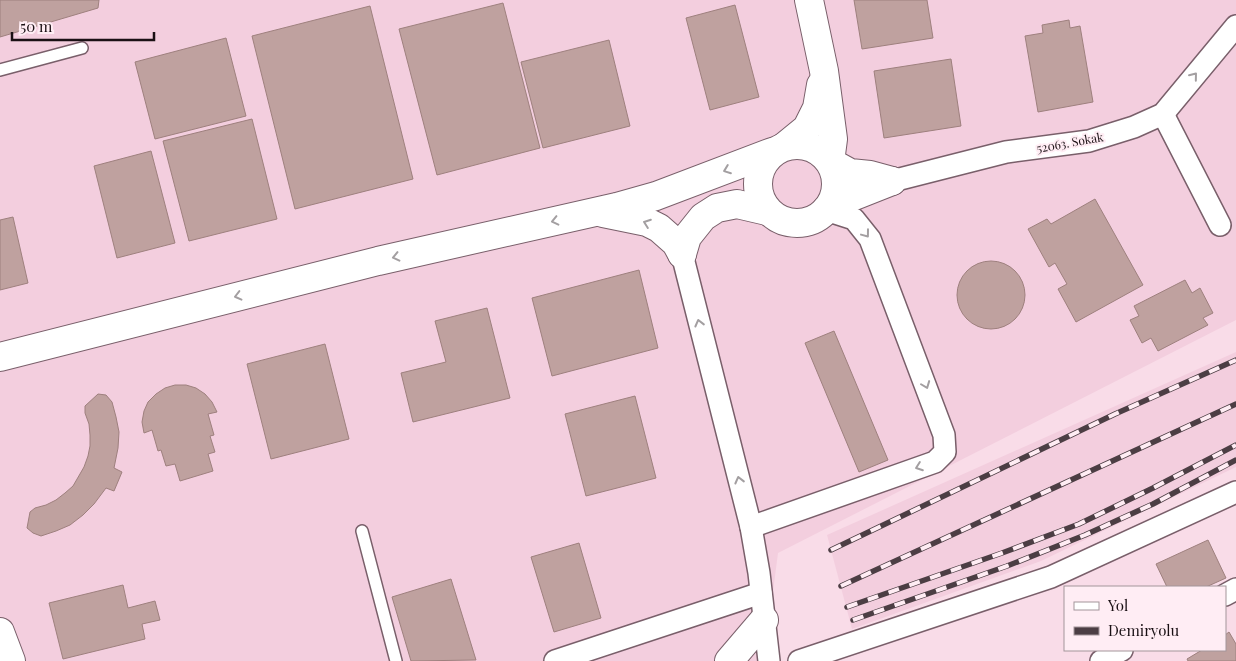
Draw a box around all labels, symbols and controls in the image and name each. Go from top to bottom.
scale bar [12,10,155,42]
text: 50 m [20,16,53,36]
one-way arrow [1189,73,1198,82]
street label: 52063. Sokak [1035,128,1105,156]
one-way arrow [723,164,732,174]
one-way arrow [550,215,559,226]
one-way arrow [643,219,651,229]
one-way arrow [860,228,869,238]
one-way arrow [392,251,400,261]
one-way arrow [234,290,243,301]
one-way arrow [694,318,705,327]
one-way arrow [920,380,930,389]
one-way arrow [915,462,924,472]
one-way arrow [734,476,745,485]
legend [1064,586,1226,651]
text: Yol [1107,595,1128,615]
text: Demiryolu [1108,620,1180,640]

